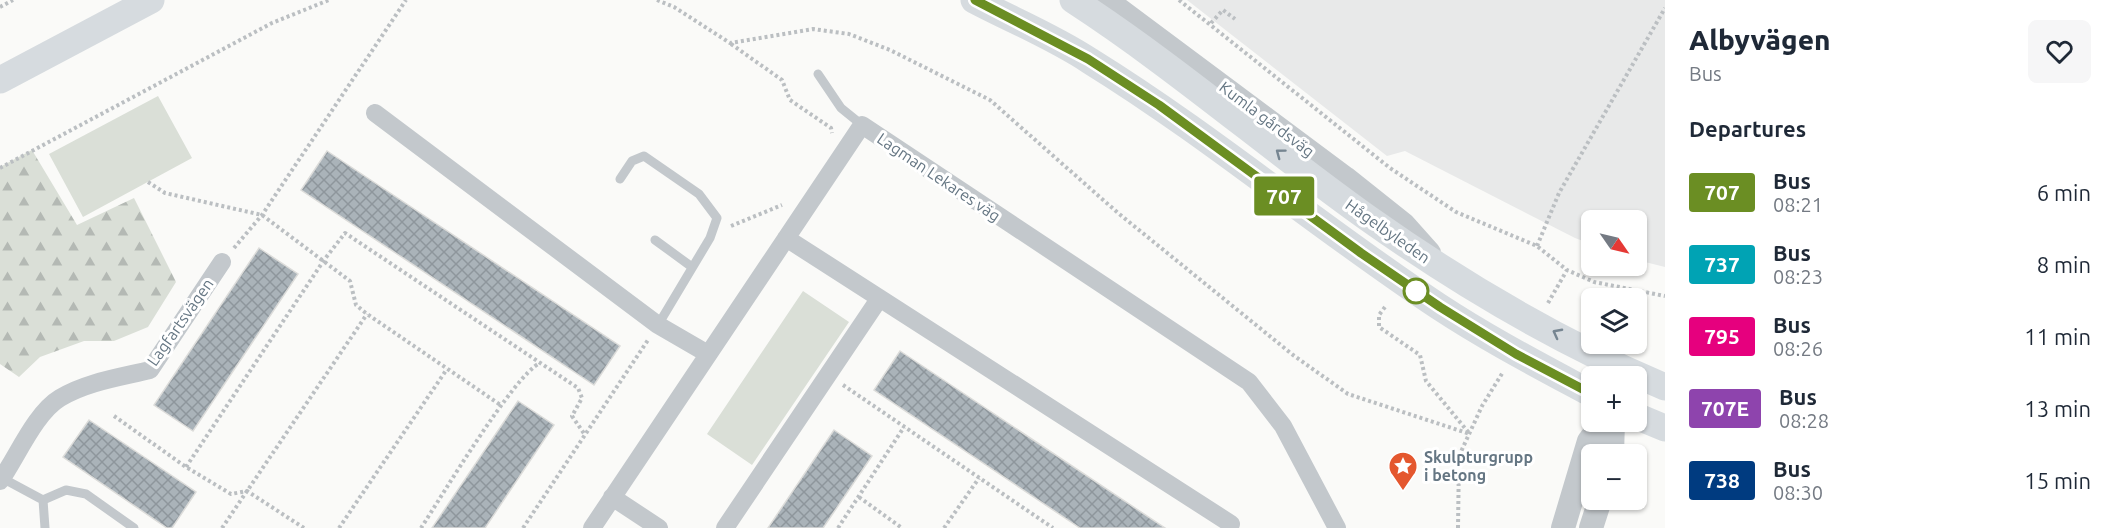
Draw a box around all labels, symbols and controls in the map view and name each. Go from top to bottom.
button: heart [2028,20,2091,83]
text: Albyvägen [1689,24,1831,55]
text: Bus [1689,62,1722,85]
street label: Kumla gårdsväg [1216,78,1318,160]
text: Departures [1689,116,1806,141]
street label: Lagman Lekares väg [874,129,1004,225]
one-way arrow [1275,149,1286,160]
text: Bus [1773,168,1811,193]
line badge: 707 [1250,176,1318,216]
text: 707 [1704,180,1740,204]
text: 6 min [2037,180,2091,205]
text: 707 [1266,184,1302,208]
text: 08:21 [1773,193,1823,216]
street label: Hågelbyleden [1342,195,1434,267]
north arrow [1581,210,1647,276]
map controls [1581,210,1647,510]
text: Bus [1773,240,1811,265]
text: 737 [1704,252,1740,276]
text: 8 min [2037,252,2091,277]
text: 08:23 [1773,265,1823,288]
street label: Lagfartsvägen [143,275,217,369]
unlabelled marker [1403,278,1429,304]
button: layers [1581,288,1647,354]
text: Bus [1773,312,1811,337]
text: 795 [1704,324,1740,348]
text: 11 min [2024,324,2091,349]
one-way arrow [1553,329,1563,340]
text: 08:26 [1773,337,1823,360]
button: + [1581,366,1647,432]
text: Bus [1779,384,1817,409]
text: 707E [1701,396,1749,420]
text: 13 min [2024,396,2091,421]
text: 08:28 [1779,409,1829,432]
button: − [1581,444,1647,510]
place label: Skulpturgrupp i betong [1424,448,1533,484]
place icon: Skulpturgrupp i betong [1387,450,1419,492]
text: Bus [1773,456,1811,481]
text: 738 [1704,468,1740,492]
text: 15 min [2024,468,2091,493]
text: 08:30 [1773,481,1823,504]

